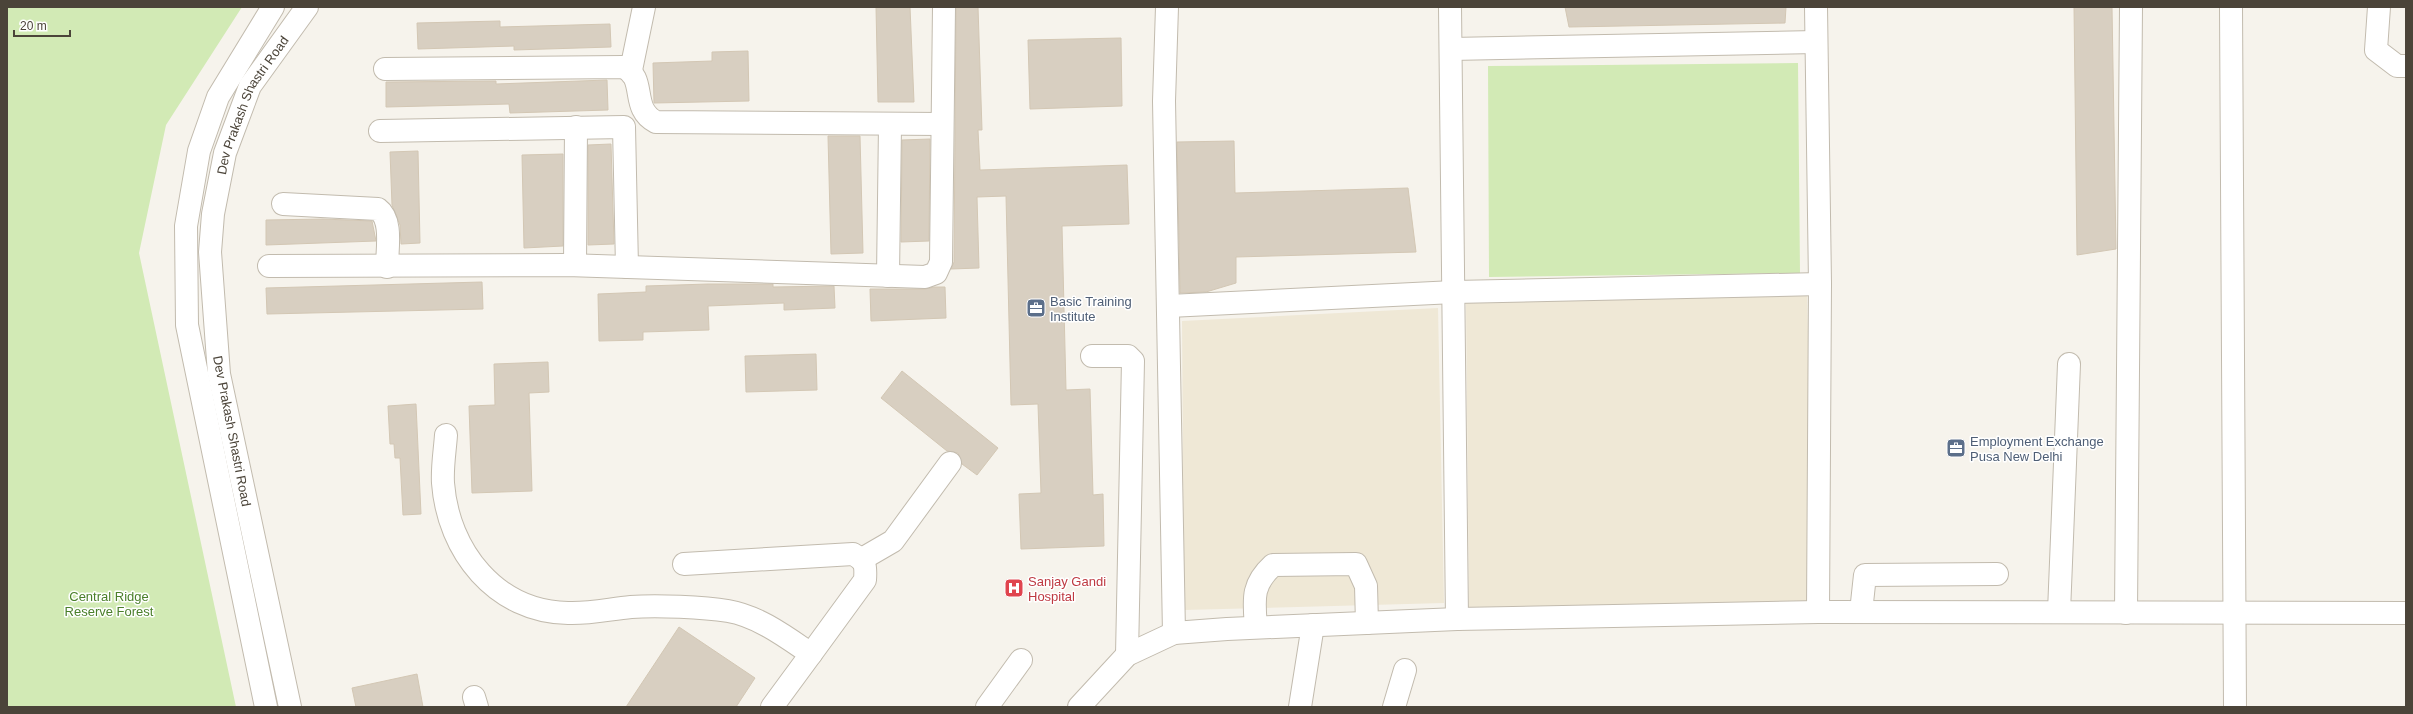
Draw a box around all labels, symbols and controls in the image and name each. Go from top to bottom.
scale bar [14,12,70,38]
text: 20 m [20,19,47,33]
street label: Dev Prakash Shastri Road [213,33,291,176]
place label: Basic Training Institute [1050,294,1132,324]
office icon: Basic Training Institute [1025,297,1047,319]
street label: Dev Prakash Shastri Road [210,354,254,508]
place label: Employment Exchange Pusa New Delhi [1970,434,2104,464]
office icon: Employment Exchange Pusa New Delhi [1945,437,1967,459]
place label: Sanjay Gandi Hospital [1028,574,1106,604]
hospital icon: Sanjay Gandi Hospital [1003,577,1025,599]
park label: Central Ridge Reserve Forest [65,589,154,619]

